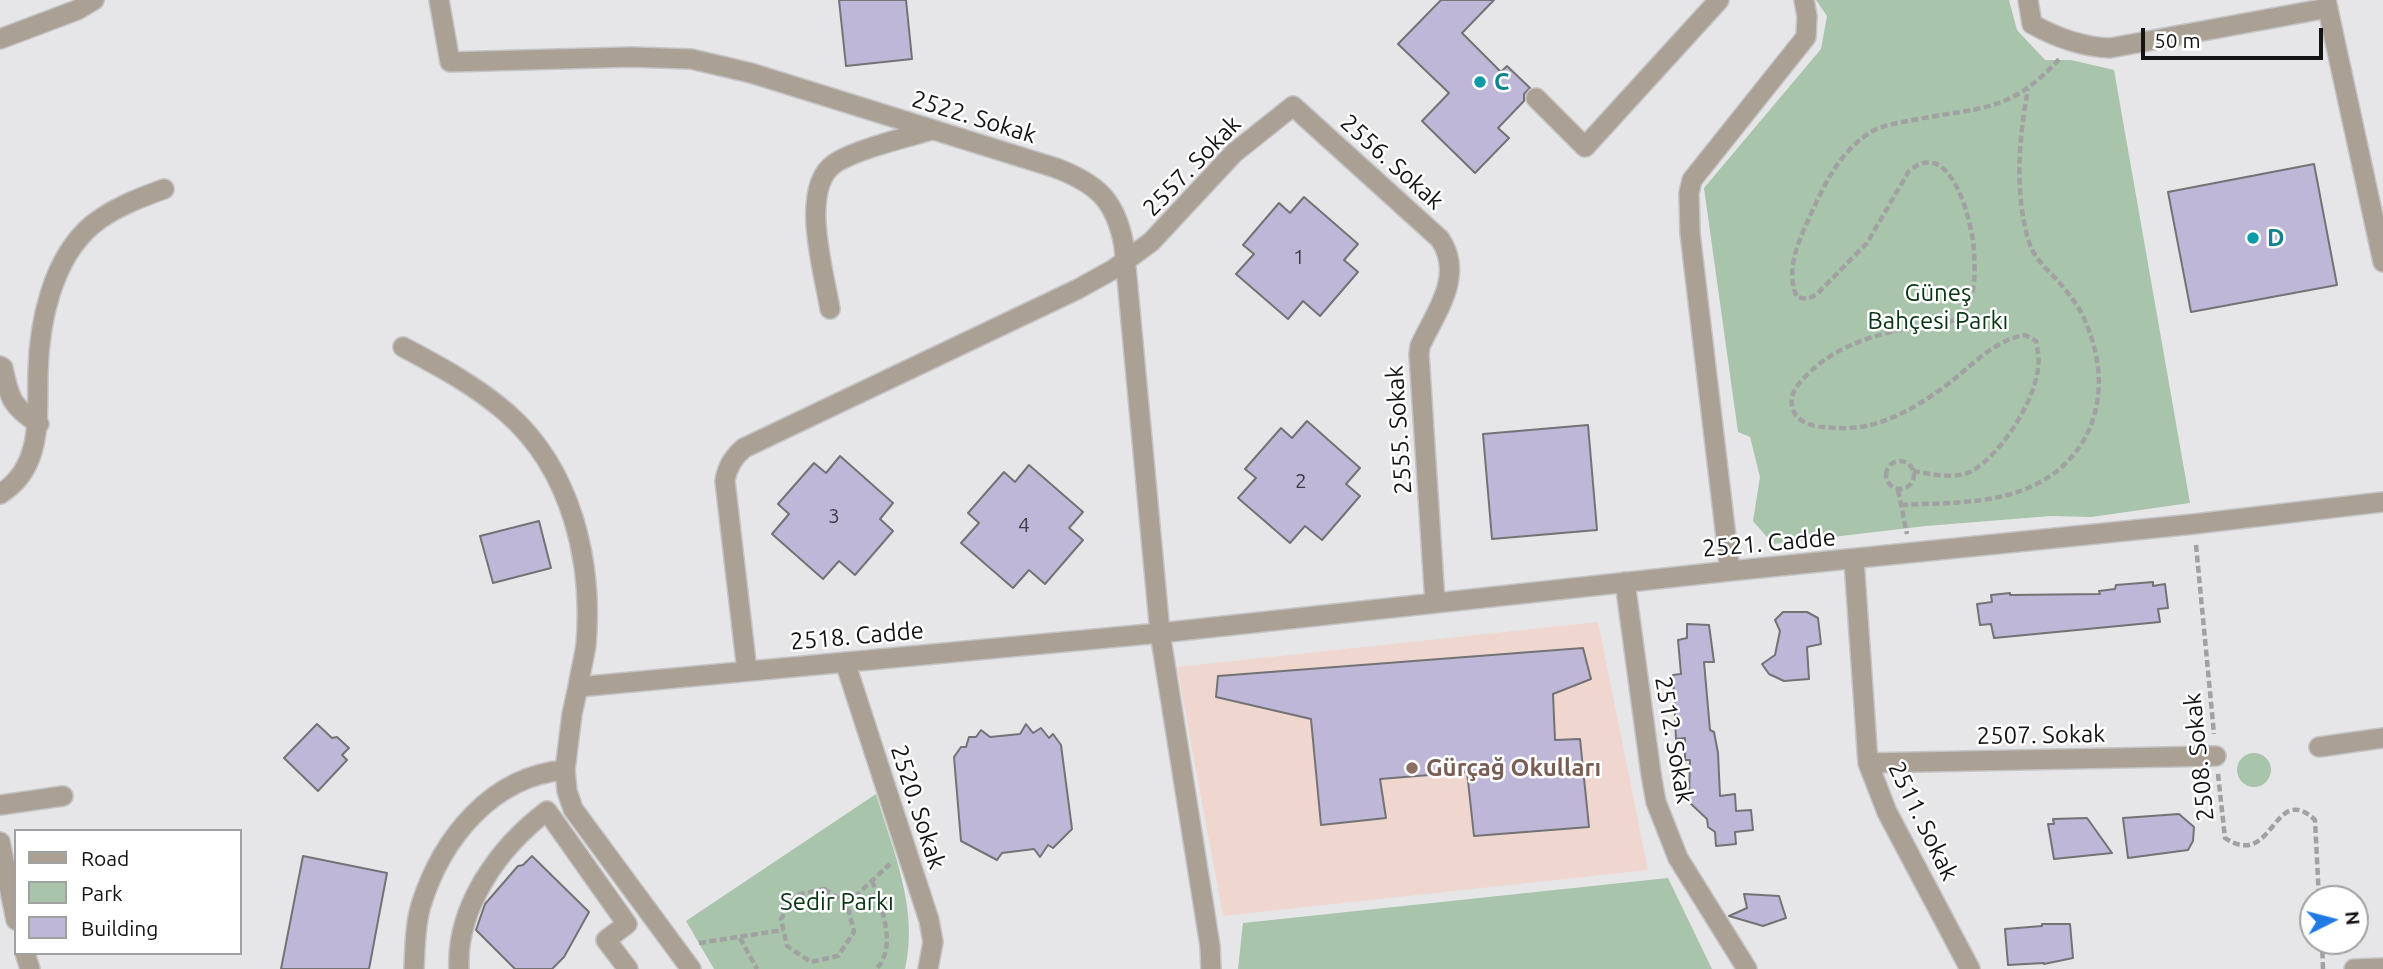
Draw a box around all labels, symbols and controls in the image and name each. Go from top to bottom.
scale bar [2145,14,2327,58]
text: 50 m [2154,28,2201,52]
place label: C [1494,68,1509,96]
marker: C [1472,74,1488,90]
street label: 2522. Sokak [908,84,1040,150]
street label: 2556. Sokak [1335,108,1449,216]
street label: 2557. Sokak [1137,110,1247,222]
place label: D [2267,224,2284,252]
marker: D [2245,230,2261,246]
house number: 1 [1293,244,1305,270]
park label: Güneş Bahçesi Parkı [1868,279,2008,335]
street label: 2555. Sokak [1380,365,1418,495]
house number: 2 [1295,468,1307,494]
house number: 3 [828,503,840,529]
house number: 4 [1018,512,1030,538]
street label: 2521. Cadde [1701,523,1837,563]
street label: 2518. Cadde [789,616,925,656]
street label: 2512. Sokak [1649,674,1699,806]
street label: 2508. Sokak [2178,691,2220,823]
street label: 2507. Sokak [1976,719,2106,751]
street label: 2520. Sokak [884,741,952,873]
place label: Gürçağ Okulları [1426,754,1601,782]
street label: 2511. Sokak [1882,757,1964,885]
marker: Gürçağ Okulları [1404,760,1420,776]
legend [14,829,242,955]
text: Road [81,846,129,870]
text: Park [81,881,123,905]
north arrow [2299,885,2369,955]
park label: Sedir Parkı [780,888,894,916]
text: N [2341,910,2365,926]
text: Building [81,916,158,940]

